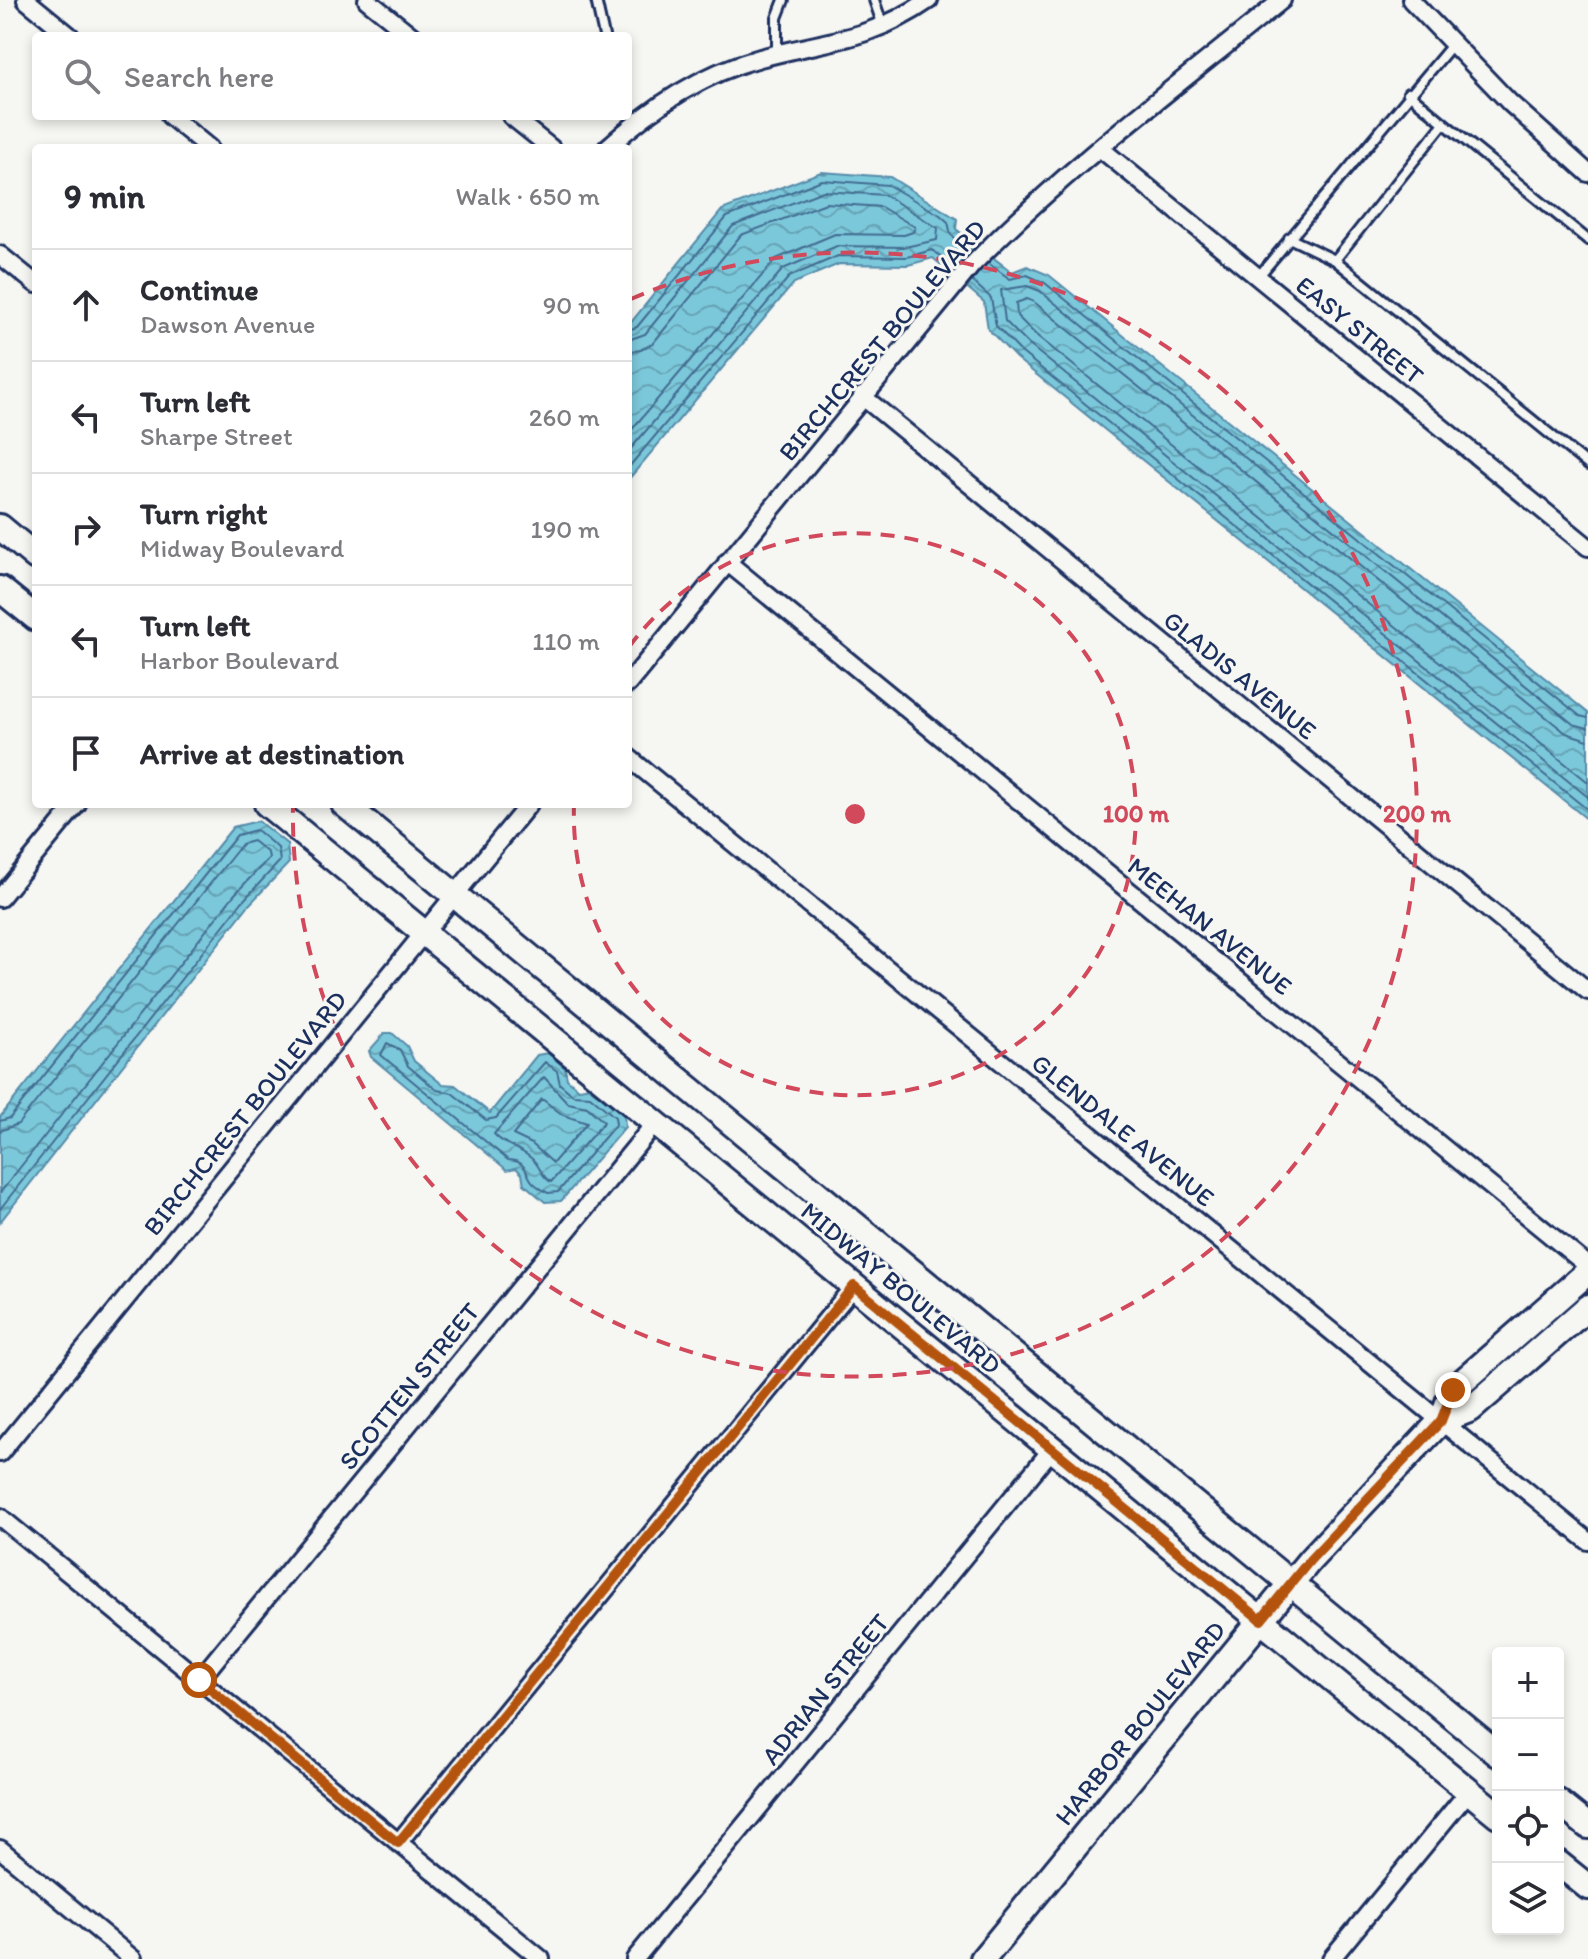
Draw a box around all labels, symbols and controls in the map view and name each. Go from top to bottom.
search box [32,32,632,120]
icon: search [60,54,104,98]
text: Search here [124,58,274,95]
text: 9 min [64,176,145,217]
text: Walk · 650 m [455,180,600,212]
street label: BIRCHCREST BOULEVARD [772,213,992,467]
street label: EASY STREET [1290,269,1431,391]
text: Continue [140,271,259,308]
icon: ahead [64,283,108,327]
text: 90 m [543,289,600,321]
text: Dawson Avenue [140,308,315,340]
text: Turn left [140,383,251,420]
icon: left [64,395,108,439]
text: 260 m [529,401,600,433]
text: Sharpe Street [140,420,293,452]
text: Turn right [140,495,268,532]
icon: right [64,507,108,551]
text: 190 m [531,513,600,545]
text: Midway Boulevard [140,532,344,564]
street label: GLADIS AVENUE [1157,604,1323,746]
text: Turn left [140,607,251,644]
icon: left [64,619,108,663]
text: 110 m [532,625,600,657]
text: Harbor Boulevard [140,644,339,676]
icon: arrive [64,731,108,775]
text: Arrive at destination [140,735,404,772]
text: 100 m [1103,799,1170,828]
text: 200 m [1383,799,1452,828]
centre of rings [841,800,869,828]
street label: MEEHAN AVENUE [1121,850,1299,1002]
street label: BIRCHCREST BOULEVARD [136,984,354,1242]
street label: GLENDALE AVENUE [1025,1046,1221,1214]
street label: MIDWAY BOULEVARD [794,1195,1008,1381]
street label: SCOTTEN STREET [332,1296,487,1476]
route end [1435,1372,1471,1408]
street label: ADRIAN STREET [754,1607,896,1771]
street label: HARBOR BOULEVARD [1048,1614,1232,1832]
map controls [1492,1647,1564,1935]
button: + [1492,1647,1564,1719]
route start [181,1662,217,1698]
button: − [1492,1719,1564,1791]
button: locate [1492,1791,1564,1863]
button: layers [1492,1863,1564,1935]

